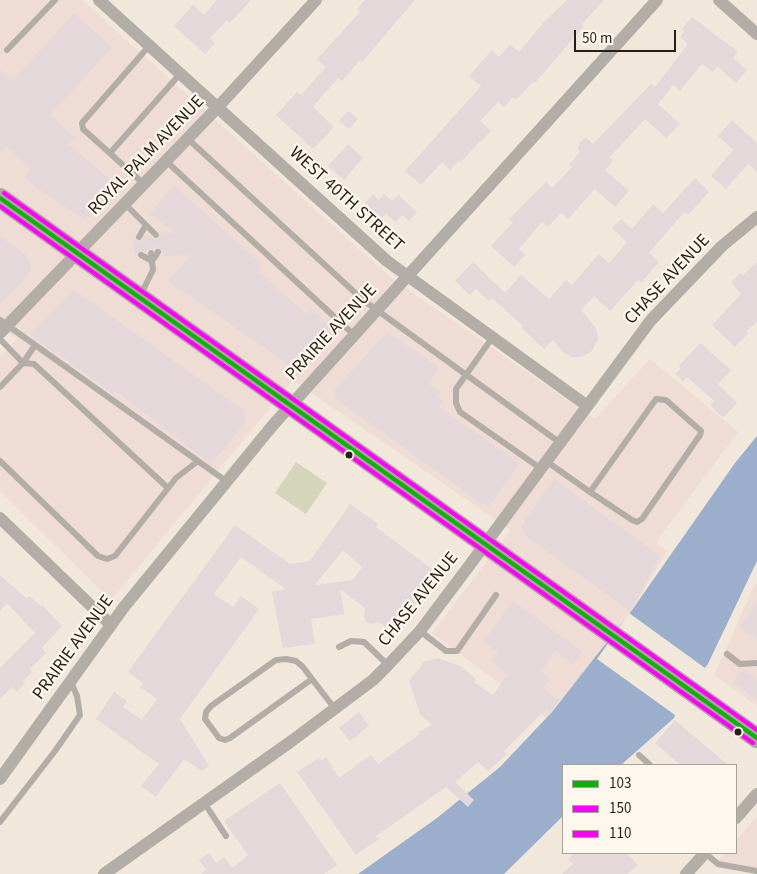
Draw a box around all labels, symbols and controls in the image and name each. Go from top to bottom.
scale bar [577,20,680,52]
text: 50 m [582,28,612,49]
street label: ROYAL PALM AVENUE [84,92,210,220]
street label: WEST 40TH STREET [284,143,408,257]
street label: CHASE AVENUE [621,230,715,330]
street label: PRAIRIE AVENUE [282,280,382,386]
unlabelled marker [344,450,354,460]
street label: CHASE AVENUE [374,548,464,652]
street label: PRAIRIE AVENUE [29,592,119,704]
unlabelled marker [733,727,743,737]
legend [562,764,737,854]
text: 103 [609,773,631,794]
text: 150 [609,798,631,819]
text: 110 [609,823,631,844]

